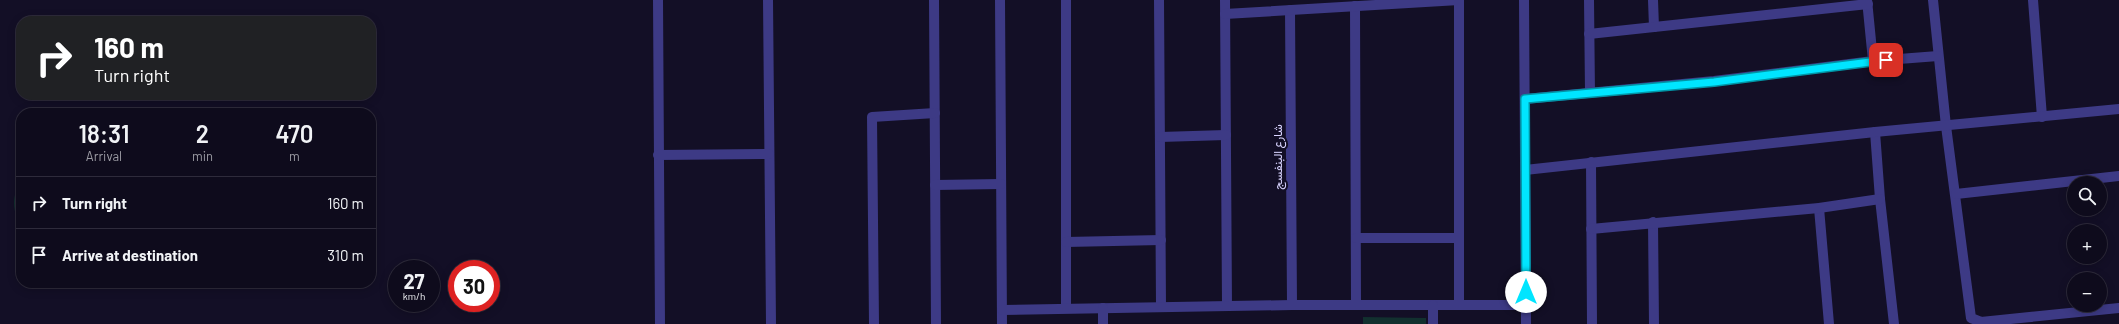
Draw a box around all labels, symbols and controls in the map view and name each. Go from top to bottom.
text: 160 m [94,30,164,64]
icon: right [28,32,80,84]
pin [1869,43,1903,77]
icon: arrive [1875,49,1897,71]
text: Turn right [94,64,170,86]
text: 18:31 [78,119,129,148]
text: 2 [196,119,209,148]
text: 470 [275,119,313,148]
street label: شارع البنفسج [1270,124,1287,190]
text: Arrival [86,148,122,164]
text: min [192,148,213,164]
text: m [289,148,300,164]
map controls [2067,176,2107,312]
button: search [2067,176,2107,216]
icon: right [28,192,50,214]
text: Turn right [62,194,127,212]
text: 160 m [327,194,364,212]
button: + [2067,224,2107,264]
icon: arrive [28,244,50,266]
text: Arrive at destination [62,246,198,264]
text: 310 m [327,246,364,264]
speed limit sign: 30 [448,260,500,312]
text: 27 [403,269,425,293]
position arrow [1505,271,1547,313]
button: − [2067,272,2107,312]
text: km/h [403,290,425,302]

